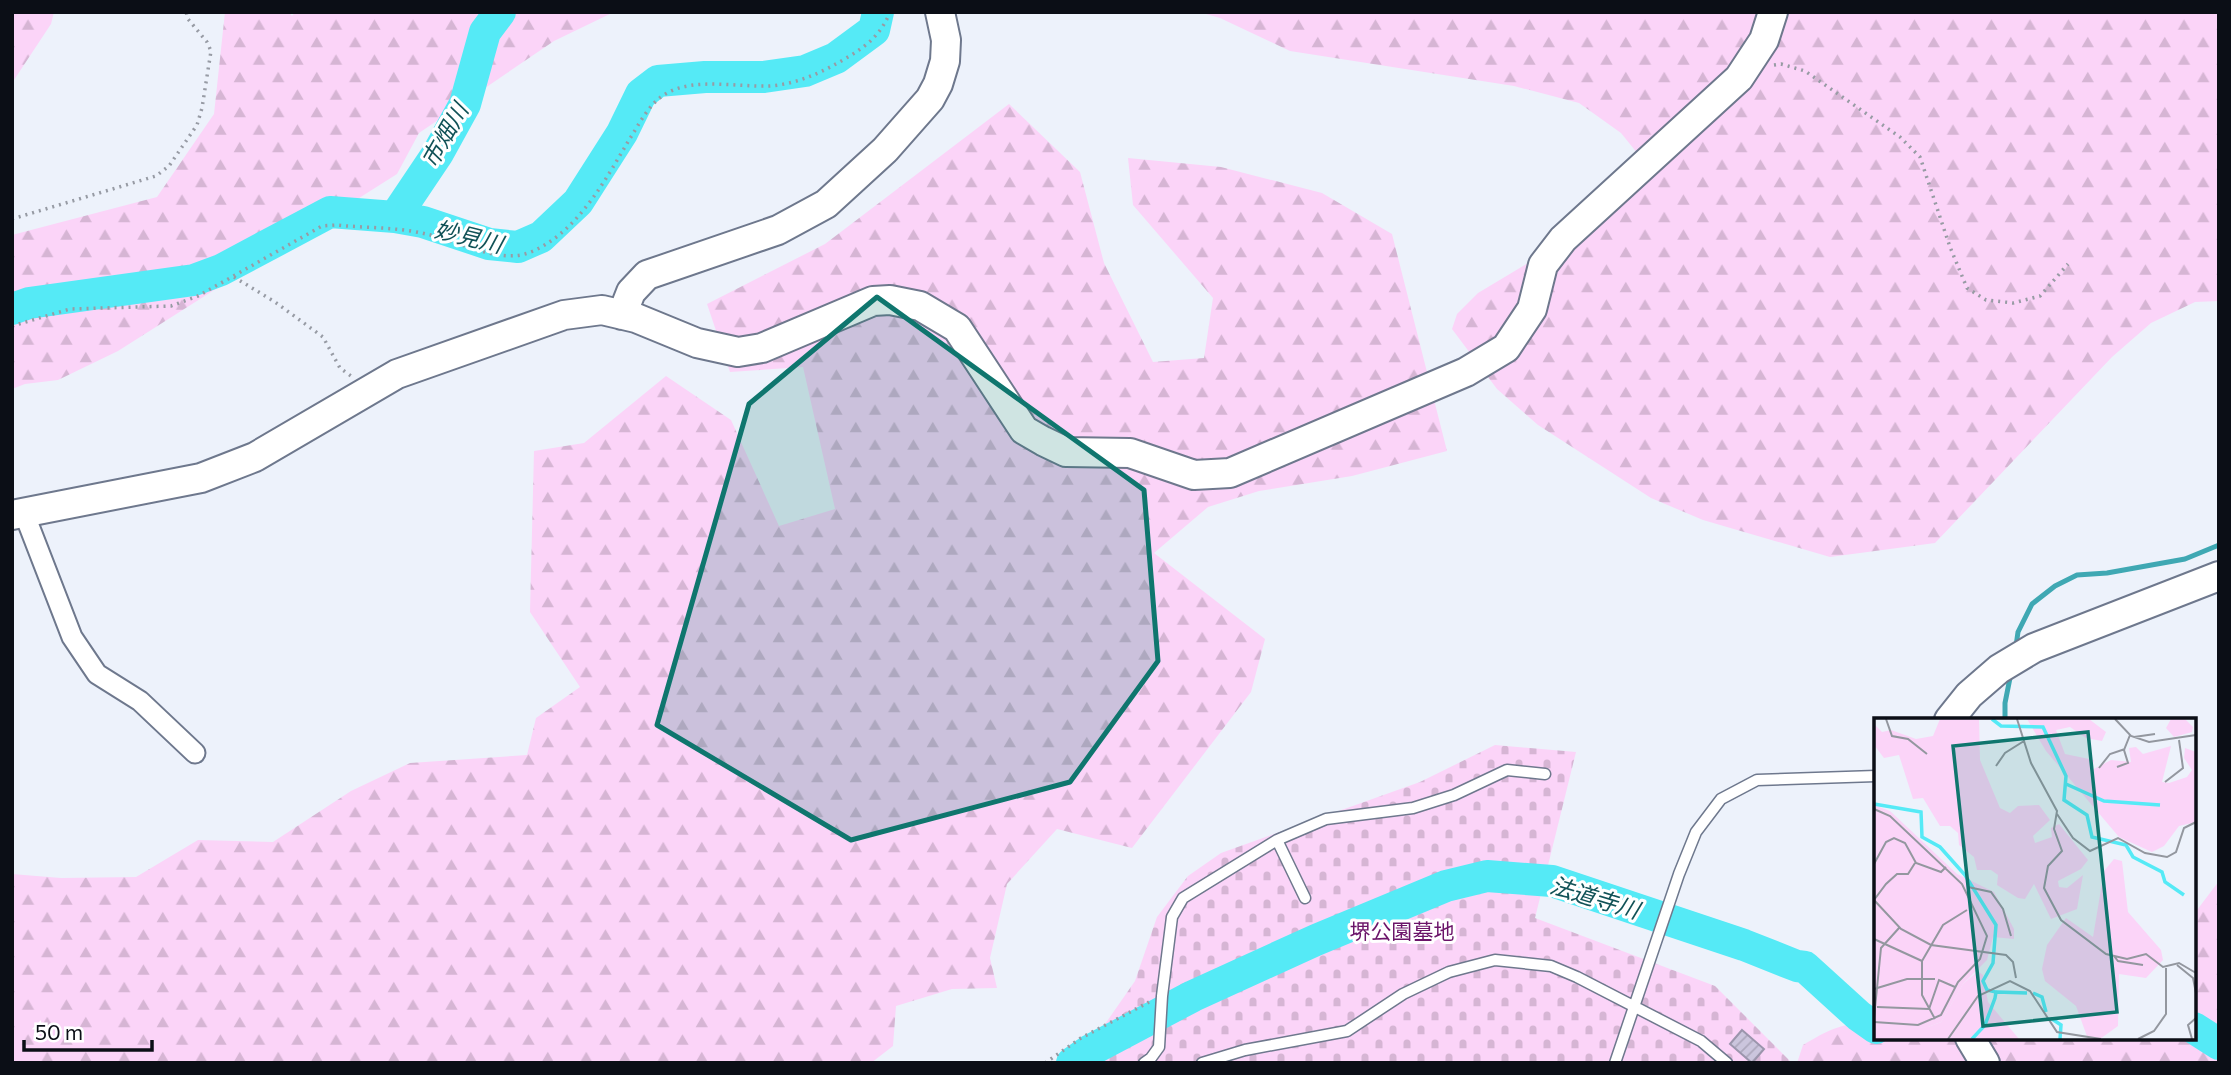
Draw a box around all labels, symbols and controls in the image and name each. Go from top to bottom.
water label: 市畑川 [415,96,475,172]
water label: 妙見川 [432,214,509,259]
inset map [1874,718,2196,1040]
water label: 法道寺川 [1547,870,1646,925]
park label: 堺公園墓地 [1350,918,1455,943]
scale bar [24,1009,152,1052]
text: 50 m [35,1019,83,1044]

